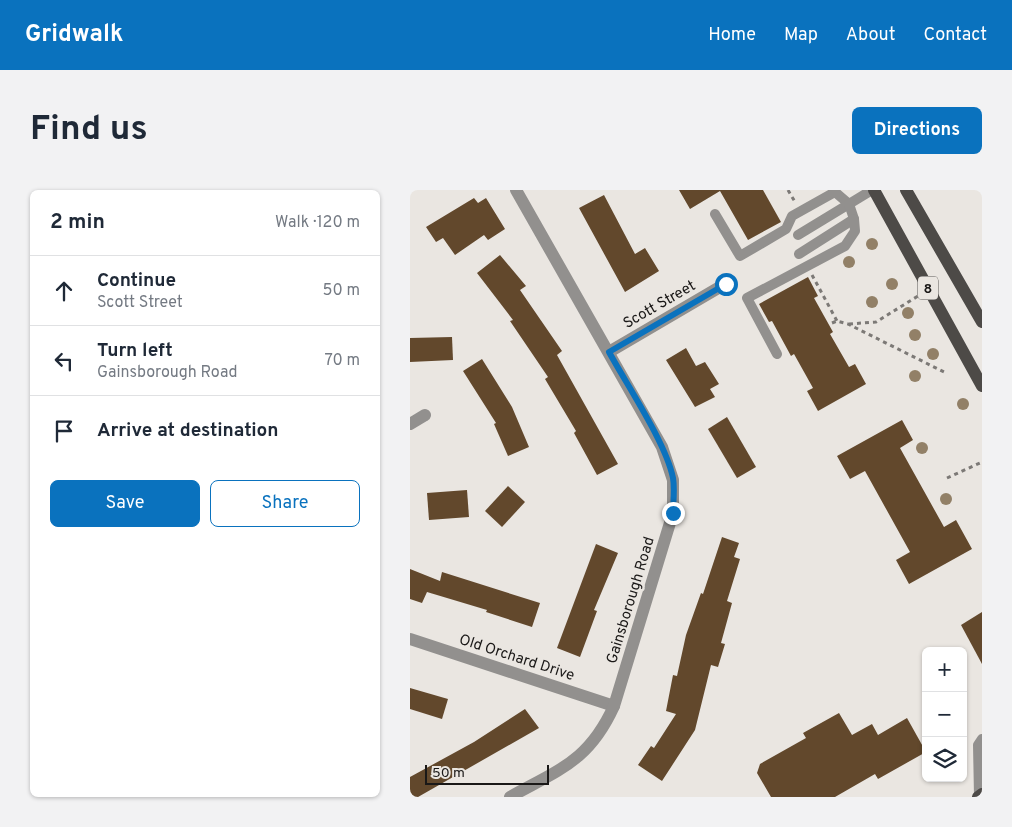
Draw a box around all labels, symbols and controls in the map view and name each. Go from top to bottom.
text: Gridwalk [25,20,123,50]
text: Home [708,24,756,47]
text: Map [784,24,818,47]
text: About [846,24,895,47]
text: Contact [923,24,987,47]
button: Directions [852,107,982,154]
text: Find us [30,108,148,152]
text: 2 min [50,209,105,236]
text: Walk · 120 m [275,213,360,233]
text: Continue [97,269,176,293]
route start [715,273,738,296]
road number: 8 [918,276,938,300]
icon: ahead [50,277,78,305]
street label: Scott Street [620,277,699,334]
text: 50 m [323,281,360,301]
text: Scott Street [97,293,183,313]
text: Turn left [97,339,173,363]
icon: left [50,347,78,375]
text: 70 m [325,351,360,371]
text: Gainsborough Road [97,363,238,383]
icon: arrive [50,417,78,445]
text: Arrive at destination [97,419,278,443]
button: Save [50,480,200,527]
button: Share [210,480,360,527]
route end [662,502,685,525]
street label: Gainsborough Road [603,535,660,666]
street label: Old Orchard Drive [456,631,577,686]
map controls [922,647,967,782]
button: + [922,647,967,692]
button: − [922,692,967,737]
button: layers [922,737,967,782]
scale bar [425,762,549,785]
text: 50 m [432,765,465,782]

